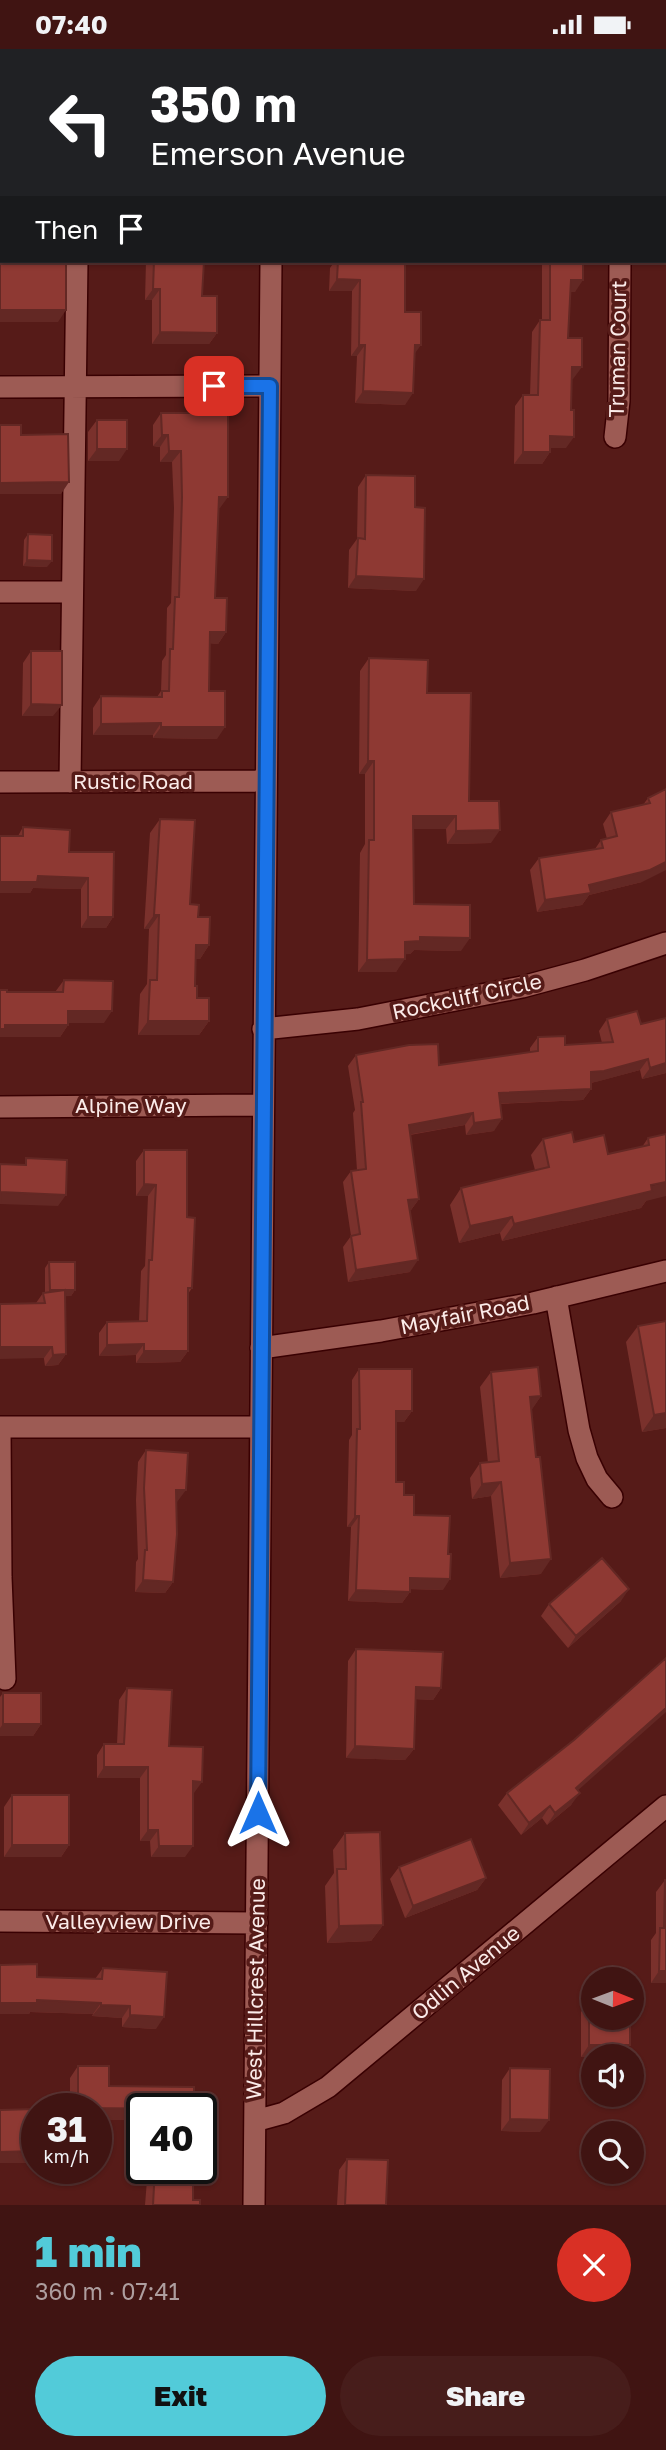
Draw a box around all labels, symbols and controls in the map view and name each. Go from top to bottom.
text: 07:40 [35,9,108,40]
text: 350 m [150,74,297,133]
icon: left [35,77,126,168]
text: Emerson Avenue [150,134,406,172]
icon: arrive [112,210,150,248]
text: Then [35,214,98,245]
street label: Truman Court [603,280,631,418]
pin [184,356,244,416]
icon: arrive [195,367,233,405]
street label: Rustic Road [73,768,193,794]
street label: Rockcliff Circle [390,967,544,1025]
street label: Alpine Way [75,1092,187,1118]
street label: Mayfair Road [398,1289,532,1339]
position arrow [221,1776,295,1850]
street label: West Hillcrest Avenue [240,1878,270,2100]
street label: Valleyview Drive [45,1908,211,1934]
street label: Odlin Avenue [406,1919,525,2025]
north arrow [581,1967,644,2030]
map controls [581,1967,644,2184]
button: sound [581,2044,644,2107]
speed limit sign: 40 [126,2093,217,2184]
text: 31 [47,2108,86,2150]
button: search [581,2121,644,2184]
text: km/h [44,2145,89,2167]
text: 1 min [35,2226,142,2276]
button: close [557,2228,631,2302]
text: 360 m · 07:41 [35,2277,180,2305]
button: Exit [35,2356,326,2436]
button: Share [340,2356,631,2436]

